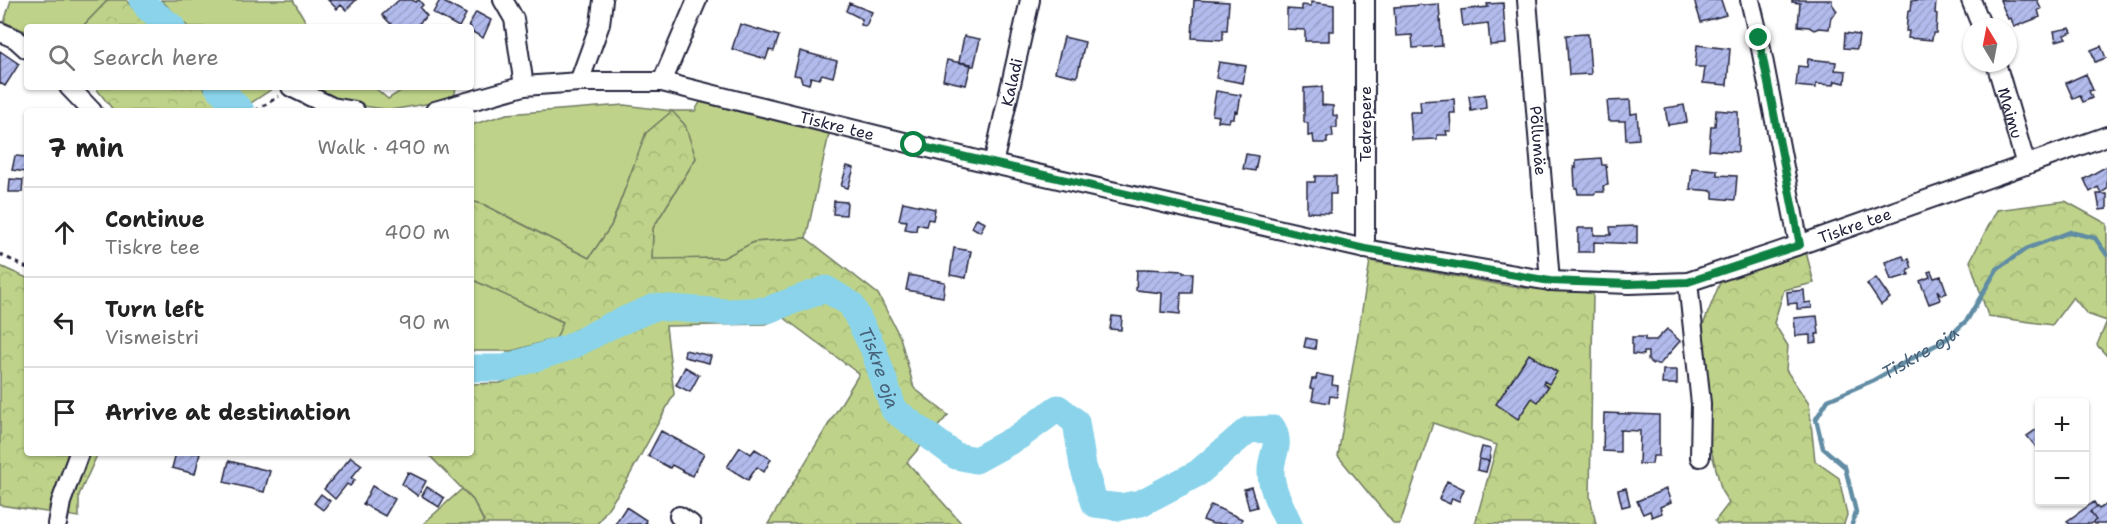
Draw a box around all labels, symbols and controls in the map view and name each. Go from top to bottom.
north arrow [1963,18,2017,72]
search box [24,24,474,90]
route end [1745,24,1771,50]
icon: search [45,41,78,74]
text: Search here [93,43,219,72]
street label: Kaladi [996,56,1027,108]
street label: Maimu [1993,85,2028,141]
street label: Tedrepere [1355,86,1376,162]
street label: Põllumäe [1525,105,1552,176]
street label: Tiskre tee [798,106,877,145]
text: 7 min [48,130,124,165]
route start [900,131,926,157]
text: Walk · 490 m [318,134,450,160]
street label: Tiskre tee [1815,203,1894,248]
text: Continue [105,205,205,234]
icon: ahead [48,216,81,249]
text: 400 m [384,219,450,245]
text: Tiskre tee [105,234,200,260]
text: Turn left [105,295,204,324]
icon: left [48,306,81,339]
text: 90 m [398,309,450,335]
water label: Tiskre oja [1877,322,1964,385]
water label: Tiskre oja [852,323,905,412]
text: Vismeistri [105,324,199,350]
icon: arrive [48,396,81,429]
text: Arrive at destination [105,398,351,427]
map controls [2035,398,2089,506]
button: + [2035,398,2089,452]
button: − [2035,452,2089,506]

